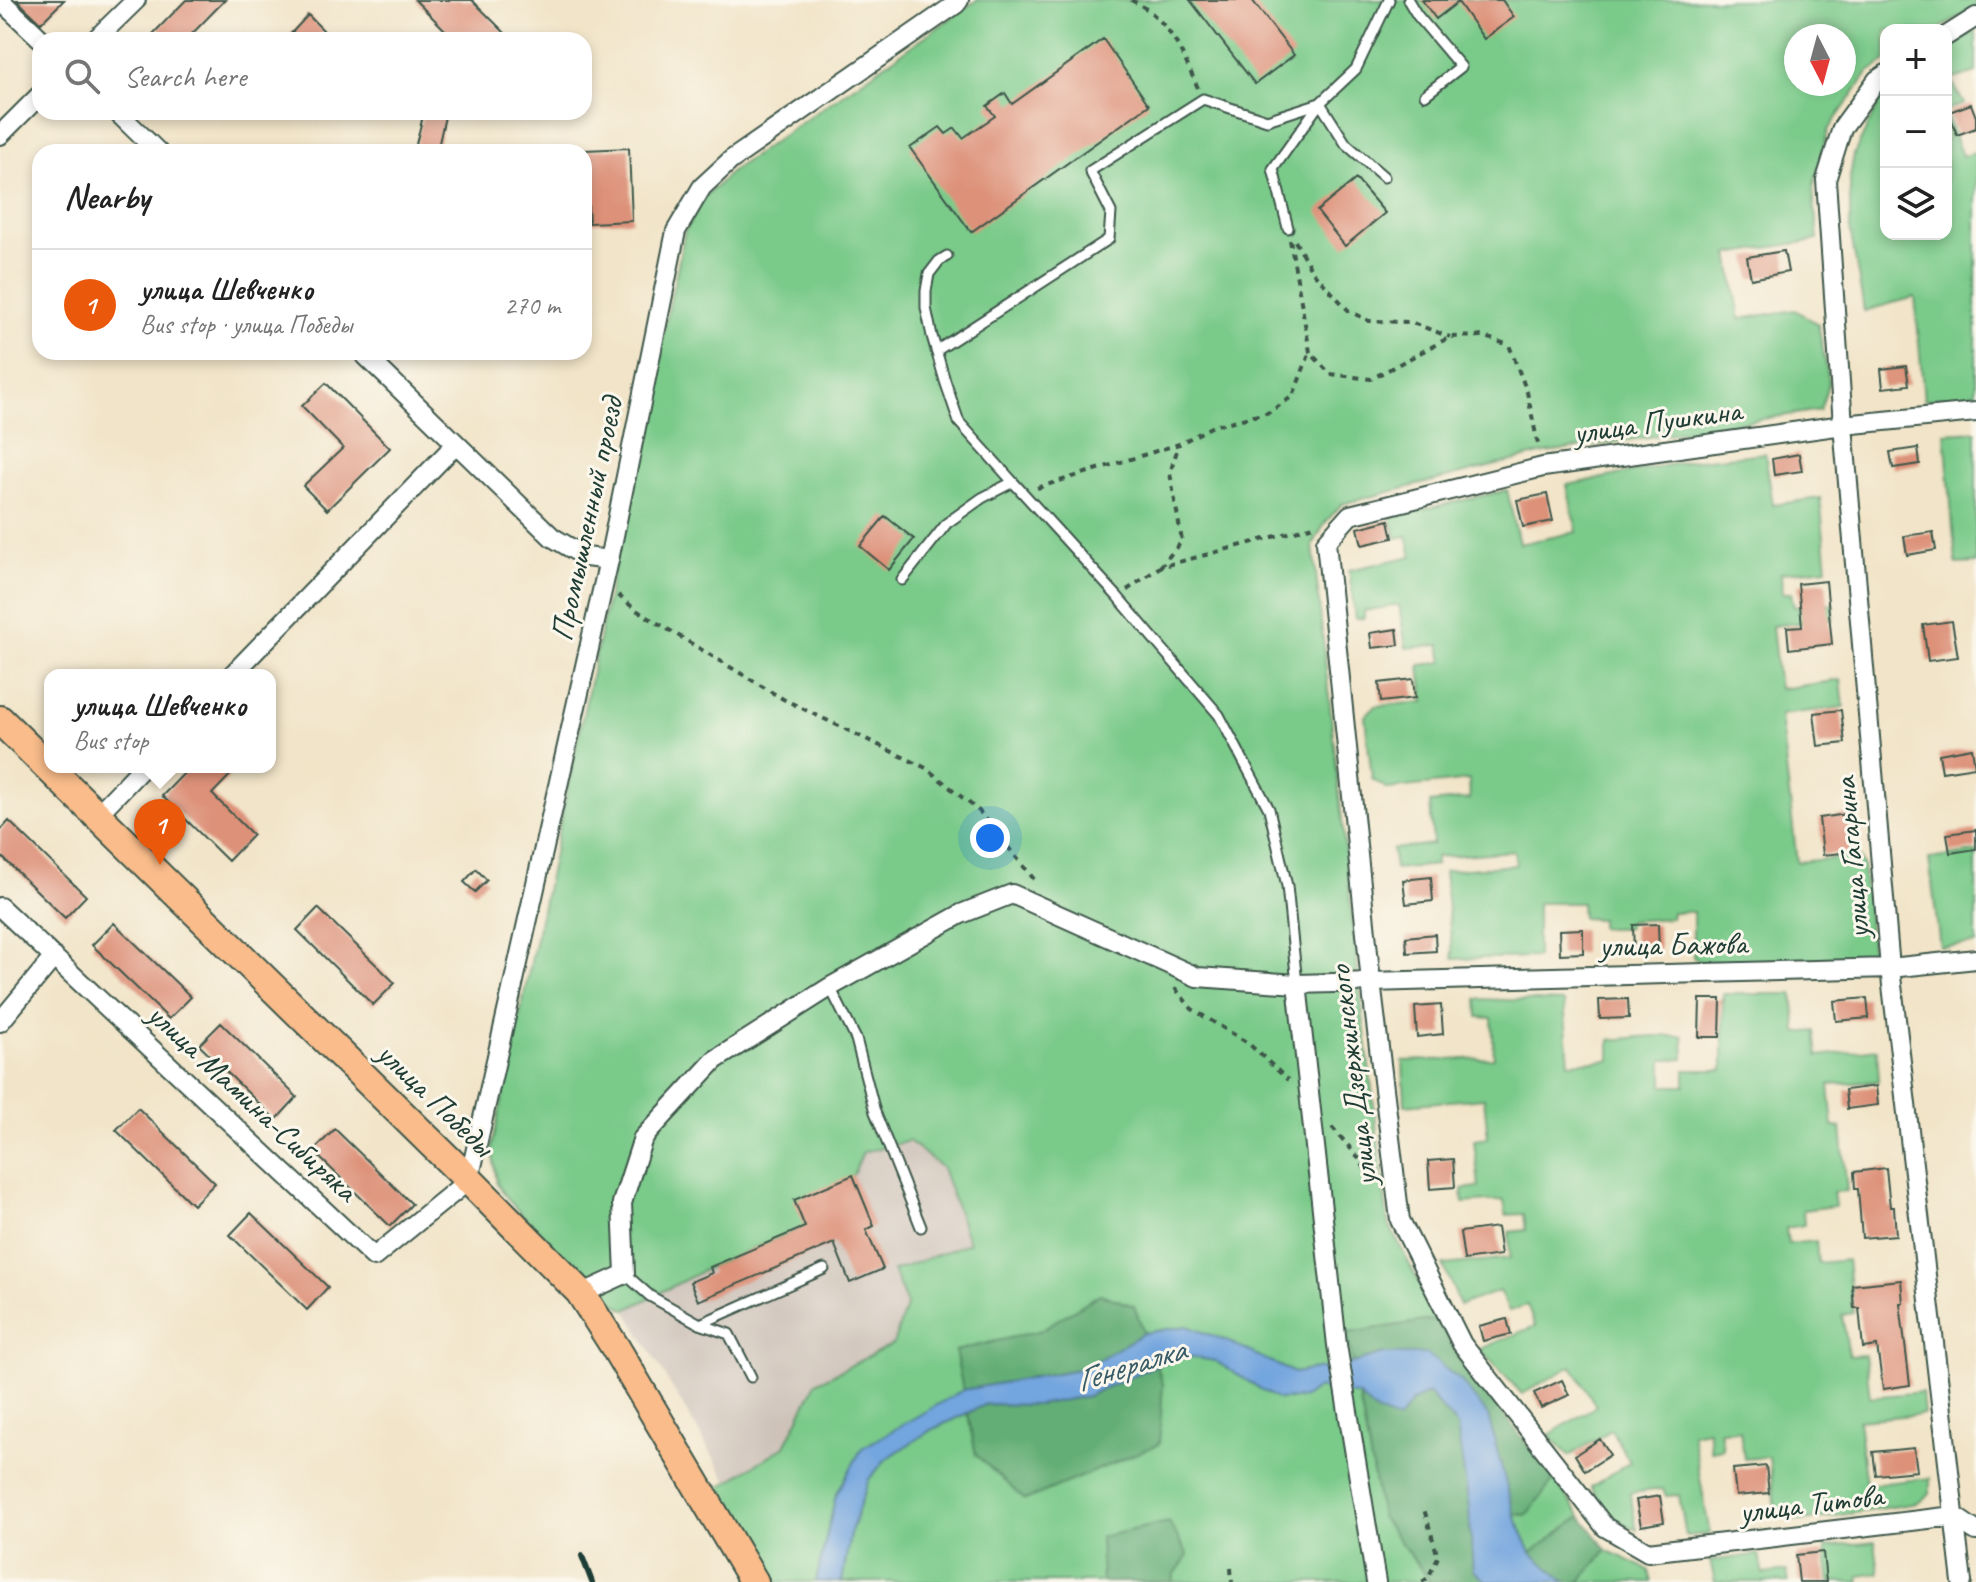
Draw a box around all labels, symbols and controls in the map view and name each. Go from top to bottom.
north arrow [1784,24,1856,96]
map controls [1880,24,1952,240]
button: + [1880,24,1952,96]
search box [32,32,592,120]
icon: search [60,54,104,98]
text: Search here [124,57,246,95]
button: − [1880,96,1952,168]
button: layers [1880,168,1952,240]
text: Nearby [64,175,150,218]
text: улица Шевченко [140,270,313,308]
text: 1 [84,289,96,322]
text: 270 m [504,289,560,322]
text: Bus stop · улица Победы [140,308,352,341]
street label: улица Пушкина [1569,389,1746,454]
street label: Промышленный проезд [541,391,633,645]
popup [44,669,276,773]
text: улица Шевченко [73,686,247,724]
text: Bus stop [73,724,148,757]
street label: улица Гагарина [1824,773,1879,942]
pin: 1 [134,799,186,865]
your location [970,818,1010,858]
street label: улица Бажова [1597,923,1750,966]
street label: улица Дзержинского [1318,962,1387,1190]
street label: улица Мамина-Сибиряка [137,993,368,1212]
street label: улица Победы [367,1032,505,1167]
water label: Генералка [1070,1327,1193,1401]
street label: улица Титова [1735,1474,1888,1533]

